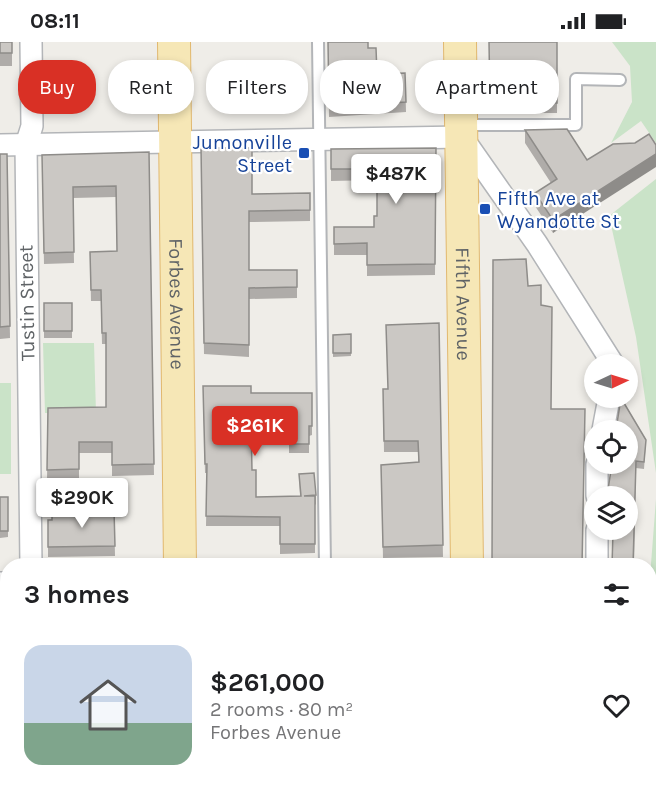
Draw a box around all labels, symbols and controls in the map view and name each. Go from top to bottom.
text: 08:11 [30,8,80,34]
chip: Buy [18,60,96,114]
chip: Rent [108,60,194,114]
chip: Filters [206,60,308,114]
chip: New [320,60,403,114]
chip: Apartment [415,60,559,114]
place label: Jumonville Street [193,131,292,177]
marker: Jumonville Street [297,146,311,160]
pin: $487K [354,154,438,205]
text: $487K [365,162,427,185]
place label: Fifth Ave at Wyandotte St [497,187,620,233]
marker: Fifth Ave at Wyandotte St [478,202,492,216]
street label: Forbes Avenue [165,238,189,370]
street label: Tustin Street [14,244,40,361]
street label: Fifth Avenue [451,247,476,361]
north arrow [584,354,638,408]
map controls [584,354,638,540]
pin: $261K [213,406,297,457]
text: $261K [226,414,284,437]
button: locate [584,420,638,474]
pin: $290K [40,478,124,529]
text: $290K [50,486,114,509]
button: layers [584,486,638,540]
icon: filters [600,578,633,611]
text: 3 homes [24,579,130,610]
text: $261,000 [210,667,325,698]
icon: home [72,669,144,741]
icon: heart [600,689,633,722]
text: 2 rooms · 80 m² [210,698,353,721]
text: Forbes Avenue [210,721,341,744]

